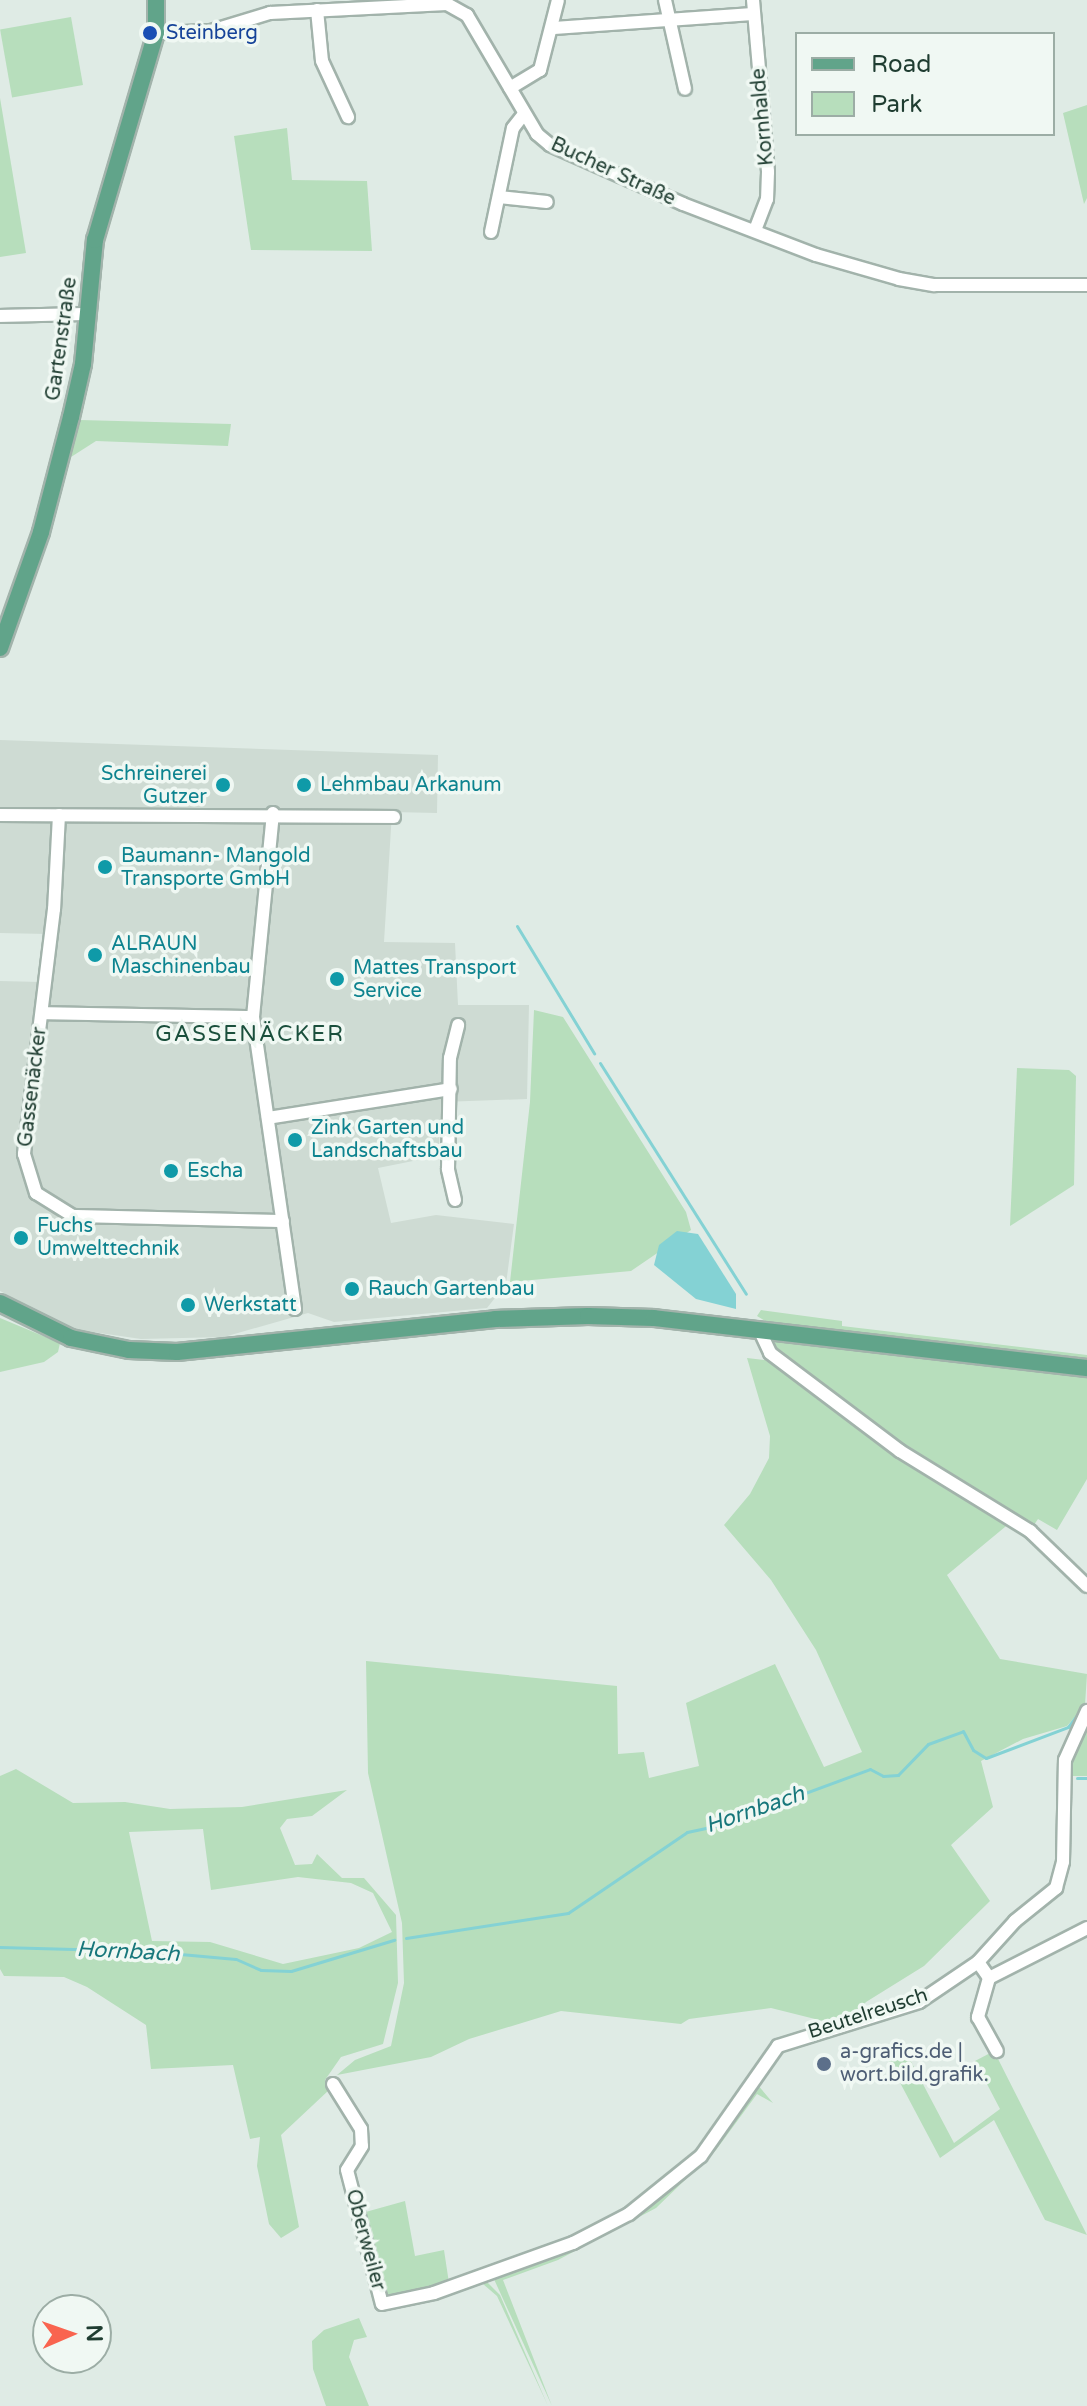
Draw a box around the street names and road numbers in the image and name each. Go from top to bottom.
street label: Kornhalde [747,67,779,167]
street label: Bucher Straße [547,133,679,211]
street label: Gartenstraße [41,276,83,402]
street label: Gassenäcker [14,1026,52,1148]
street label: Beutelreusch [805,1983,931,2045]
street label: Oberweiler [340,2187,390,2293]

